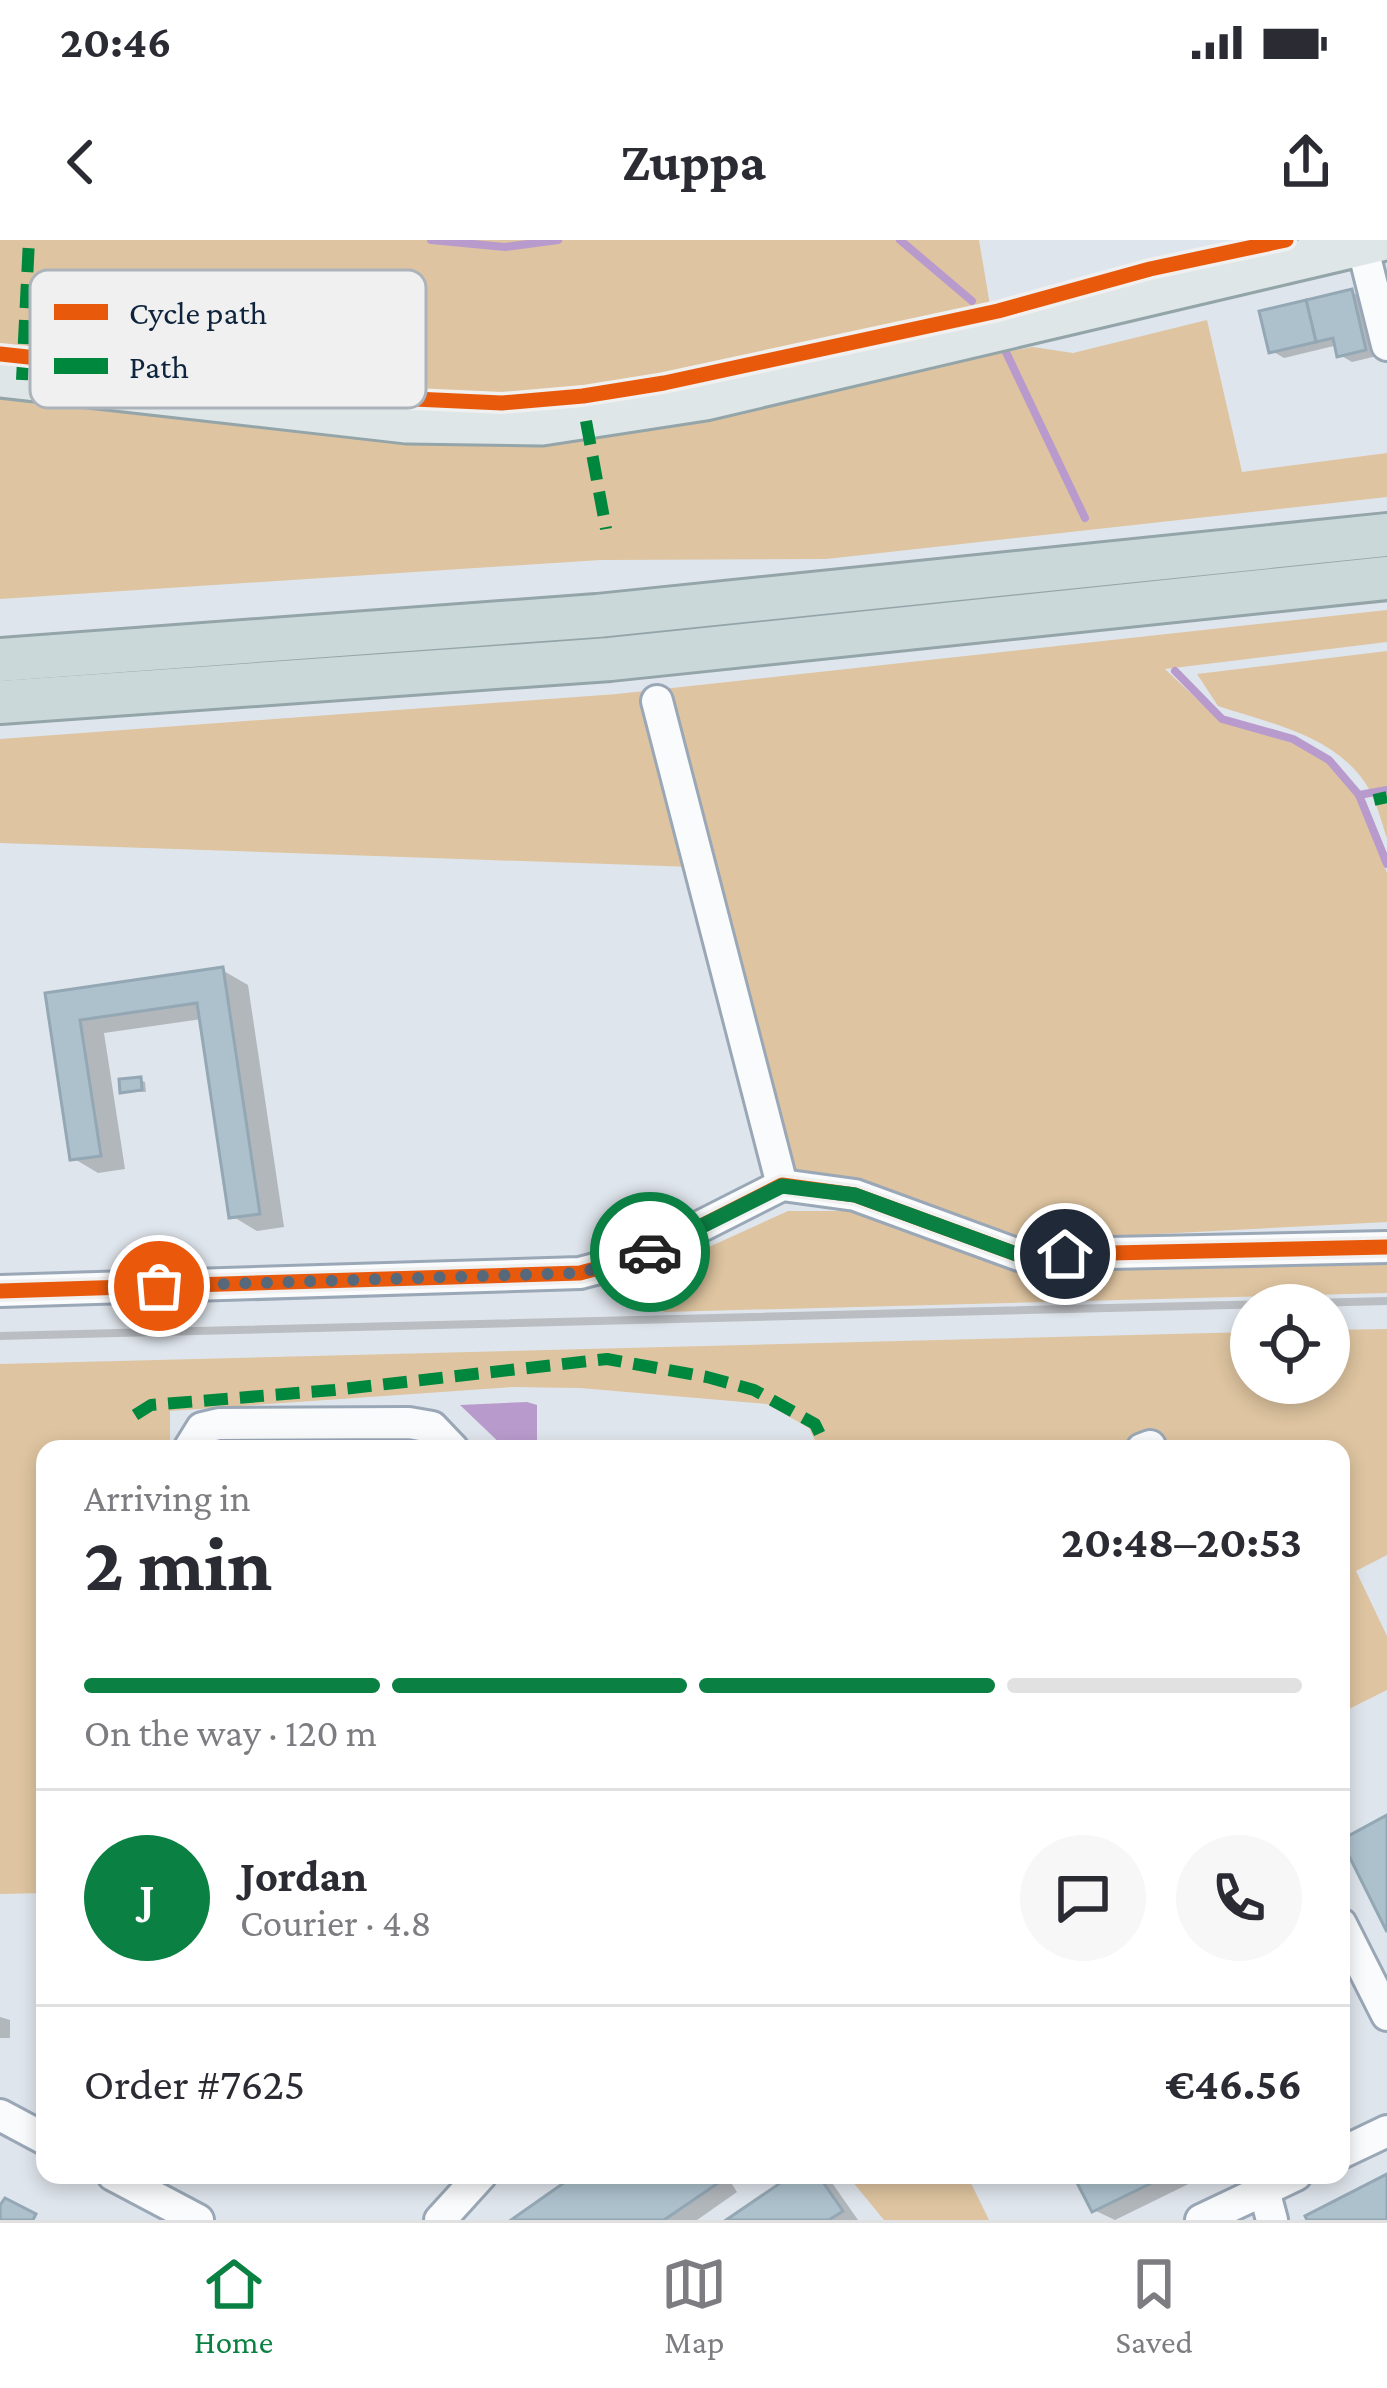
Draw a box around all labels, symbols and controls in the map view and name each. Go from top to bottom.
text: 20:46 [60,17,172,67]
icon: back [48,129,114,195]
icon: share [1273,129,1339,195]
text: Zuppa [621,132,766,192]
legend [30,270,426,408]
text: Cycle path [129,294,267,331]
text: Path [129,348,189,385]
courier [590,1192,710,1312]
pin [1014,1203,1116,1305]
icon: car [617,1219,683,1285]
icon: home [1032,1221,1098,1287]
pin [108,1235,210,1337]
icon: bag [126,1253,192,1319]
map controls [1230,1284,1350,1404]
button: locate [1230,1284,1350,1404]
text: Arriving in [84,1476,251,1519]
text: 20:48–20:53 [1061,1517,1302,1567]
text: 2 min [84,1520,272,1607]
text: On the way · 120 m [84,1711,377,1754]
button: chat [1020,1835,1146,1961]
button: phone [1176,1835,1302,1961]
text: Jordan [240,1851,367,1901]
text: J [139,1873,155,1923]
text: Courier · 4.8 [240,1901,432,1944]
text: Order #7625 [84,2059,305,2109]
text: €46.56 [1165,2059,1302,2109]
tab: Home [194,2251,273,2360]
tab: Map [661,2251,727,2360]
tab: Saved [1116,2251,1193,2360]

